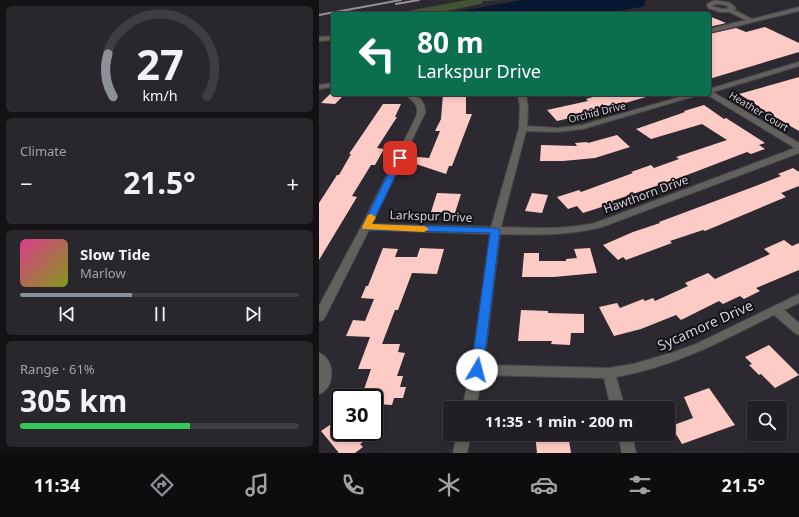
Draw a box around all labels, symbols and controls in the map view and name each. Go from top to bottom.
text: 80 m [417,23,484,61]
icon: left [351,28,403,80]
text: 27 [136,36,183,92]
text: Larkspur Drive [417,59,541,83]
text: km/h [142,85,177,104]
street label: Heather Court [727,88,792,134]
street label: Orchid Drive [567,98,628,126]
pin [383,141,417,175]
text: Climate [20,142,66,160]
icon: arrive [389,147,411,169]
text: 21.5° [123,162,196,203]
text: − [20,168,33,198]
text: + [286,168,299,198]
street label: Hawthorn Drive [601,171,691,217]
street label: Larkspur Drive [389,206,473,226]
text: Slow Tide [80,244,150,264]
text: Marlow [80,264,126,282]
street label: Sycamore Drive [654,295,756,355]
icon: previous [56,303,78,325]
icon: pause [149,303,171,325]
icon: next [242,303,264,325]
position arrow [456,349,498,391]
text: Range · 61% [20,360,95,378]
text: 305 km [20,380,127,421]
speed limit sign: 30 [331,389,383,441]
map controls [747,401,787,441]
button: search [747,401,787,441]
text: 11:35 · 1 min · 200 m [485,411,633,431]
icon: directions [148,471,176,499]
icon: music [243,471,271,499]
icon: phone [339,471,367,499]
icon: climate [435,471,463,499]
icon: car [530,471,558,499]
icon: filters [626,471,654,499]
text: 11:34 [34,473,80,497]
text: 21.5° [722,473,765,497]

